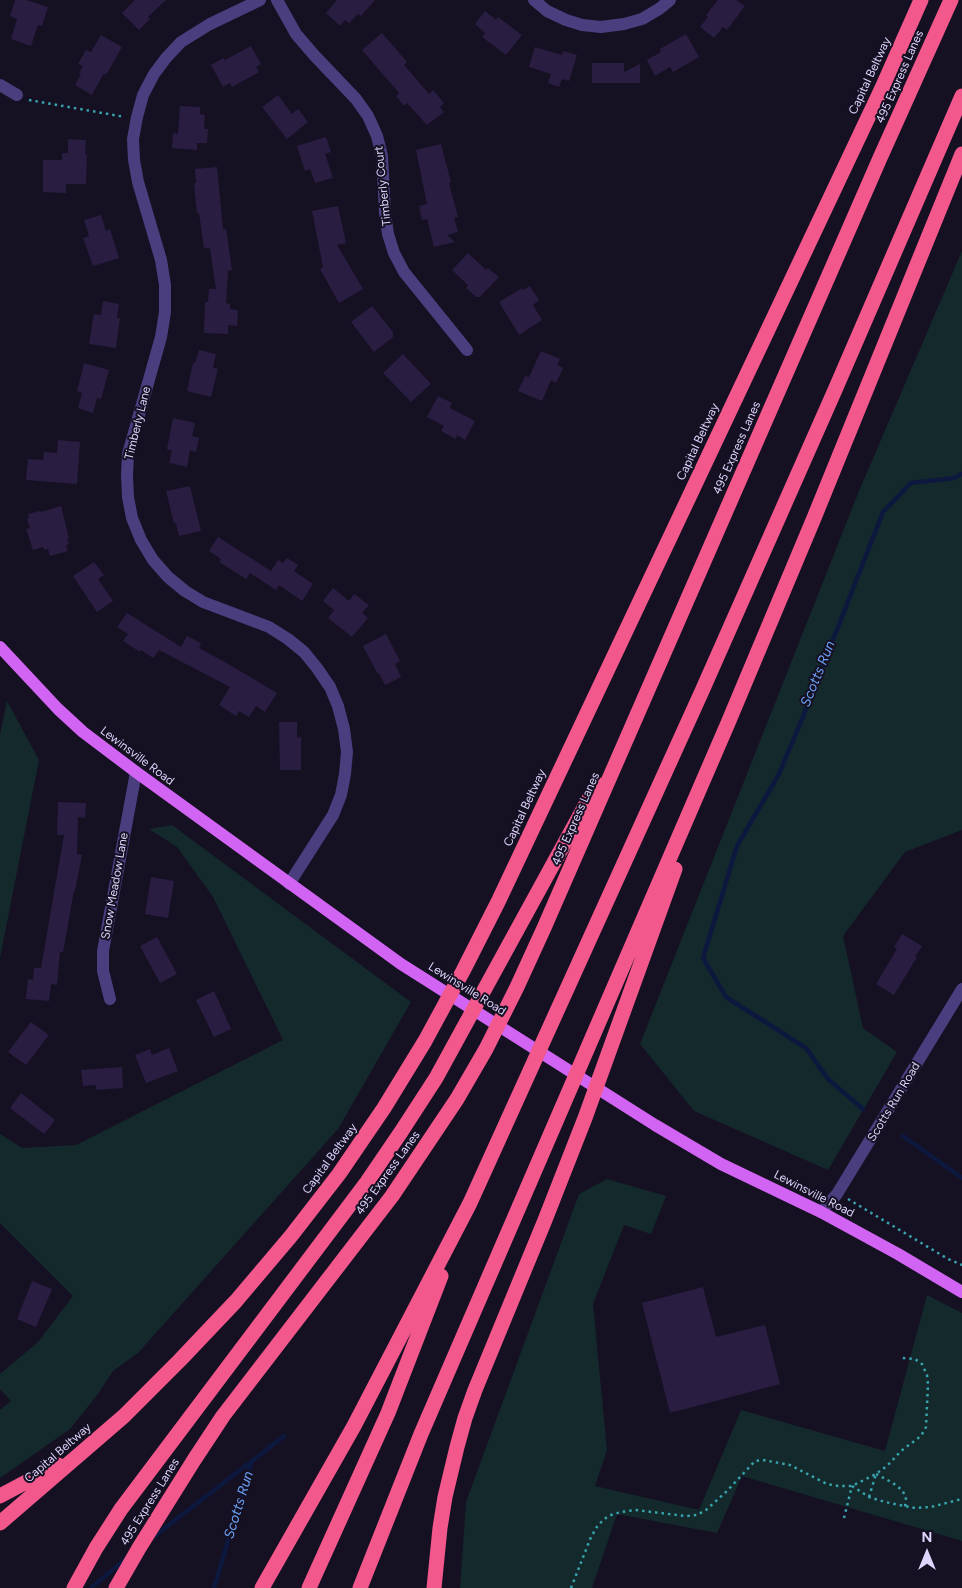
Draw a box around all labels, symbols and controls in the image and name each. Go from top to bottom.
street label: 495 Express Lanes [873,28,927,126]
street label: Capital Beltway [846,35,894,117]
street label: Timberly Court [372,145,394,227]
street label: Timberly Lane [122,385,154,461]
street label: 495 Express Lanes [710,399,764,497]
street label: Capital Beltway [674,401,722,483]
water label: Scotts Run [797,639,839,709]
street label: Lewinsville Road [97,724,177,788]
street label: Capital Beltway [501,767,549,849]
street label: 495 Express Lanes [549,770,603,868]
street label: Snow Meadow Lane [99,832,131,940]
street label: Lewinsville Road [426,959,508,1019]
street label: Scotts Run Road [865,1060,923,1144]
street label: Capital Beltway [300,1121,360,1197]
street label: 495 Express Lanes [353,1128,423,1218]
street label: Lewinsville Road [771,1167,857,1221]
street label: Capital Beltway [22,1420,94,1486]
street label: 495 Express Lanes [117,1456,183,1548]
water label: Scotts Run [221,1469,257,1541]
north arrow [902,1528,952,1578]
text: N [922,1529,932,1546]

